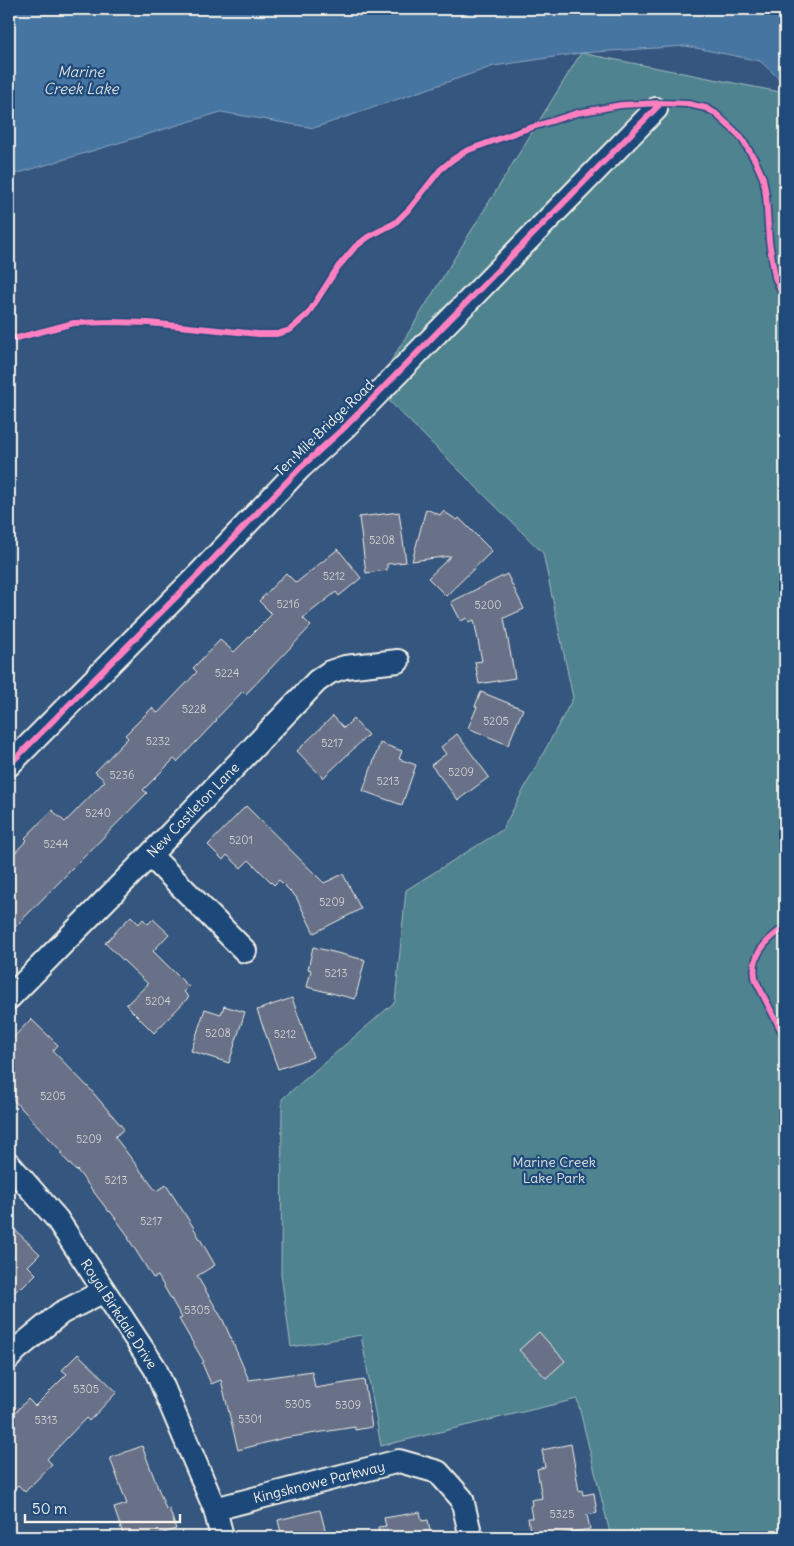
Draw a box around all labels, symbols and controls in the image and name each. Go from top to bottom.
water label: Marine Creek Lake [43,62,119,98]
street label: Ten Mile Bridge Road [270,376,378,480]
house number: 5208 [369,533,395,547]
house number: 5212 [323,569,345,583]
house number: 5216 [276,597,300,611]
house number: 5200 [475,598,501,612]
house number: 5224 [215,666,239,680]
house number: 5228 [182,702,206,716]
house number: 5205 [483,714,509,728]
house number: 5232 [146,734,170,748]
house number: 5217 [321,736,344,750]
street label: New Castleton Lane [143,759,243,861]
house number: 5209 [448,765,474,779]
house number: 5236 [110,768,134,782]
house number: 5213 [377,774,399,788]
house number: 5240 [85,806,111,820]
house number: 5201 [229,833,253,847]
house number: 5244 [44,837,68,851]
house number: 5209 [319,895,345,909]
house number: 5213 [325,966,347,980]
house number: 5204 [145,994,171,1008]
house number: 5208 [205,1026,231,1040]
house number: 5212 [274,1027,296,1041]
house number: 5205 [40,1089,66,1103]
house number: 5209 [76,1132,102,1146]
park label: Marine Creek Lake Park [512,1153,596,1187]
house number: 5213 [105,1173,127,1187]
house number: 5217 [140,1214,163,1228]
street label: Royal Birkdale Drive [77,1256,161,1372]
house number: 5305 [184,1303,210,1317]
house number: 5305 [73,1382,99,1396]
house number: 5305 [285,1397,311,1411]
house number: 5309 [335,1398,361,1412]
house number: 5301 [238,1412,262,1426]
house number: 5313 [34,1413,58,1427]
street label: Kingsknowe Parkway [251,1457,387,1507]
scale bar [25,1491,180,1523]
text: 50 m [32,1499,67,1518]
house number: 5325 [550,1507,574,1521]

